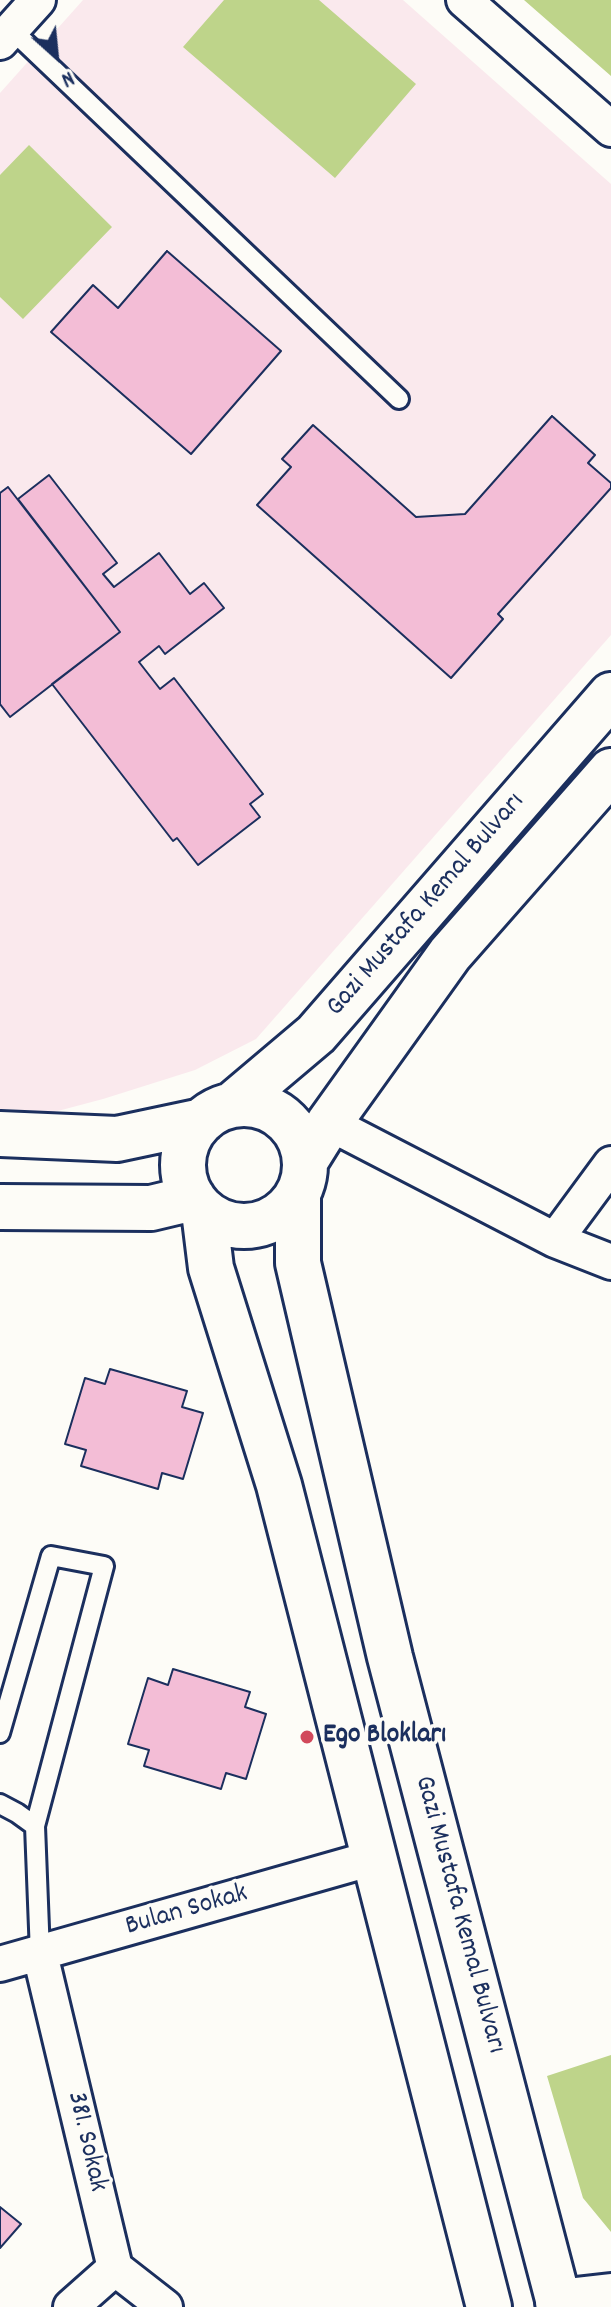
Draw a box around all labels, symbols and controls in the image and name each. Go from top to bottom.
north arrow [16,16,96,96]
text: N [55,62,79,94]
street label: Gazi Mustafa Kemal Bulvarı [321,787,533,1025]
place label: Ego Blokları [323,1720,446,1754]
marker: Ego Blokları [298,1728,316,1746]
street label: Gazi Mustafa Kemal Bulvarı [405,1773,511,2057]
street label: Bulan Sokak [122,1879,252,1945]
street label: 381. Sokak [57,2089,113,2195]

